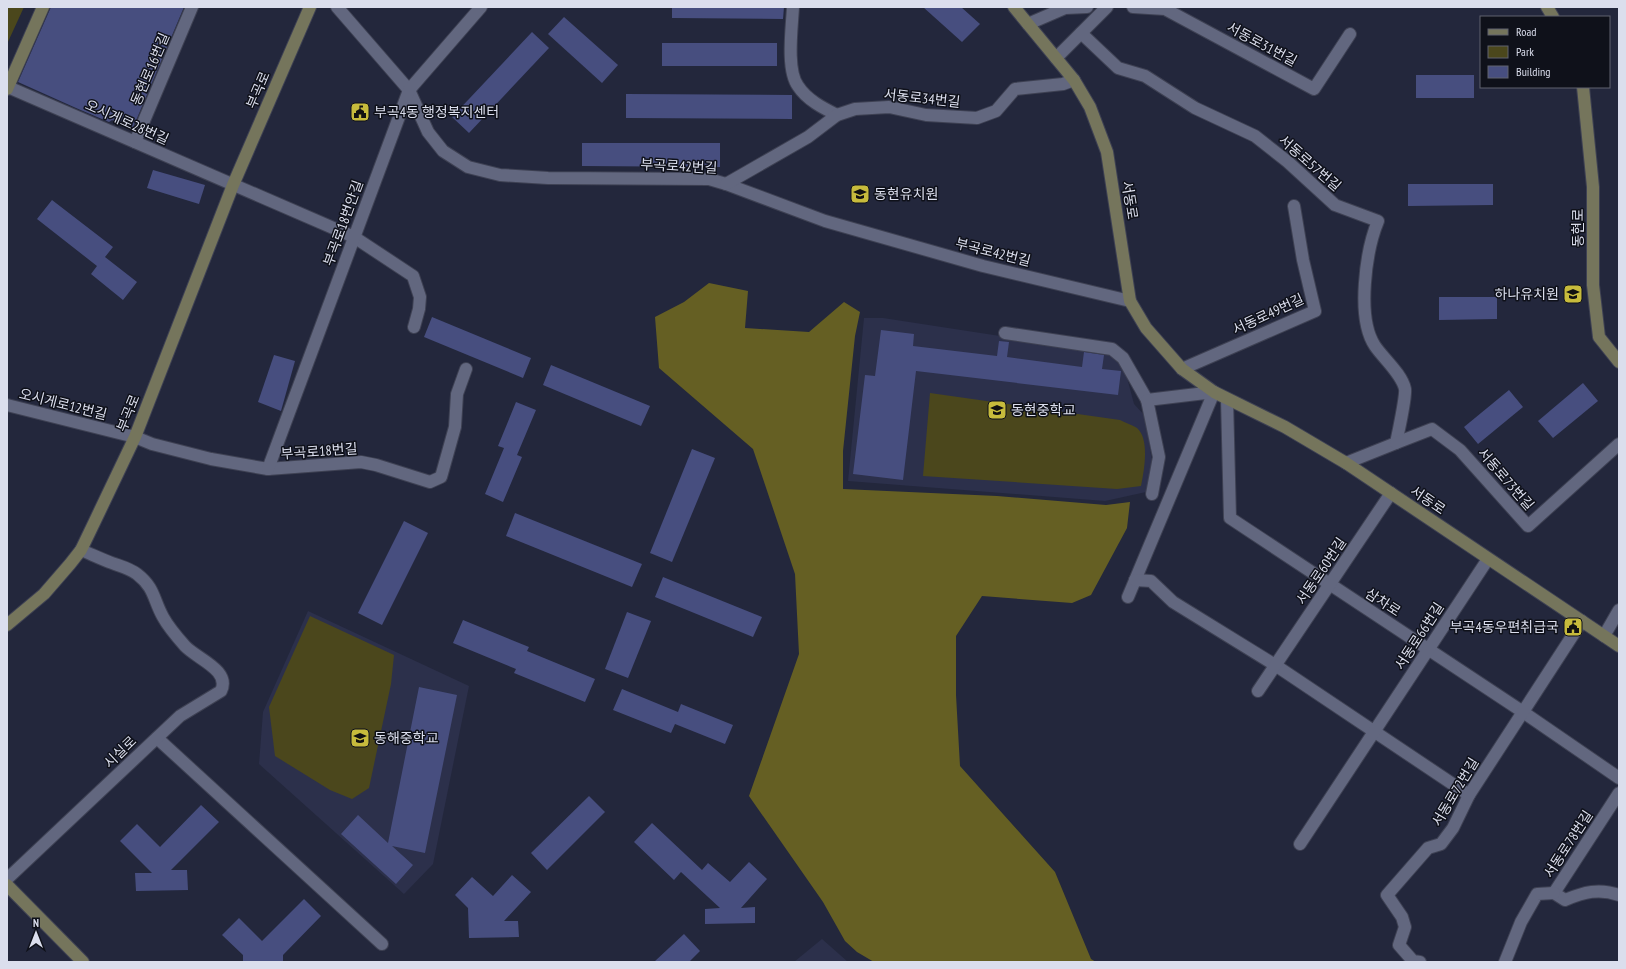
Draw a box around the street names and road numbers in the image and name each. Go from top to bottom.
street label: 서동로31번길 [1224,18,1300,70]
street label: 동현로16번길 [127,30,173,108]
street label: 부곡로 [242,69,274,111]
street label: 서동로34번길 [883,85,961,111]
street label: 오시게로28번길 [82,95,172,149]
street label: 서동로57번길 [1275,131,1345,195]
street label: 부곡로42번길 [640,155,718,177]
street label: 부곡로18번안길 [319,178,367,268]
street label: 서동로 [1118,180,1142,221]
street label: 동현로 [1569,209,1587,247]
street label: 부곡로42번길 [953,234,1033,270]
street label: 서동로49번길 [1229,290,1307,338]
street label: 오시게로12번길 [17,384,109,424]
street label: 부곡로 [112,392,144,434]
street label: 부곡로18번길 [280,439,358,463]
street label: 서동로73번길 [1474,444,1538,514]
street label: 서동로 [1407,482,1449,518]
street label: 서동로60번길 [1292,534,1350,608]
street label: 삼차로 [1362,584,1404,620]
street label: 서동로66번길 [1390,599,1448,673]
street label: 시실로 [100,732,140,772]
street label: 서동로72번길 [1427,754,1483,830]
street label: 서동로78번길 [1539,807,1597,881]

